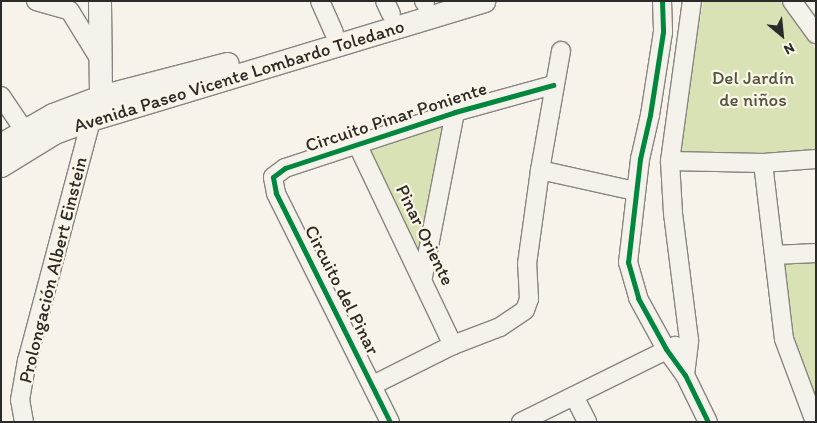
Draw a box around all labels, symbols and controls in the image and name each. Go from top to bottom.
north arrow [757,10,807,60]
street label: Avenida Paseo Vicente Lombardo Toledano [71,15,407,137]
text: N [781,39,797,58]
park label: Del Jardín de niños [711,67,795,111]
street label: Circuito Pinar Poniente [303,77,489,157]
street label: Prolongación Albert Einstein [14,154,92,386]
street label: Pinar Oriente [391,181,459,289]
street label: Circuito del Pinar [300,222,384,358]

